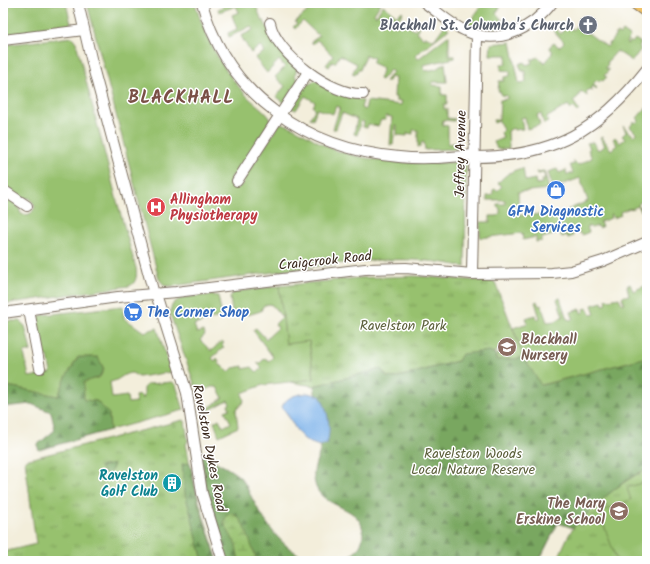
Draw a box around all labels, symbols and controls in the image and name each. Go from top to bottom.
church icon: Blackhall St. Columba's Church [577,14,599,36]
place label: Blackhall St. Columba's Church [380,15,574,37]
district label: BLACKHALL [128,84,234,113]
street label: Jeffrey Avenue [449,109,473,198]
shop icon: GFM Diagnostic Services [545,179,567,201]
place label: Allingham Physiotherapy [170,189,258,227]
hospital icon: Allingham Physiotherapy [145,196,167,218]
place label: GFM Diagnostic Services [508,201,604,239]
street label: Craigcrook Road [278,245,374,277]
supermarket icon: The Corner Shop [122,301,144,323]
place label: The Corner Shop [147,302,250,324]
park label: Ravelston Park [360,315,447,337]
place label: Blackhall Nursery [521,329,577,367]
school or university icon: Blackhall Nursery [496,336,518,358]
street label: Ravelston Dykes Road [186,383,232,515]
park label: Ravelston Woods Local Nature Reserve [411,443,536,481]
place label: Ravelston Golf Club [99,465,158,503]
building icon: Ravelston Golf Club [161,472,183,494]
place label: The Mary Erskine School [516,493,606,531]
school or university icon: The Mary Erskine School [608,500,630,522]

